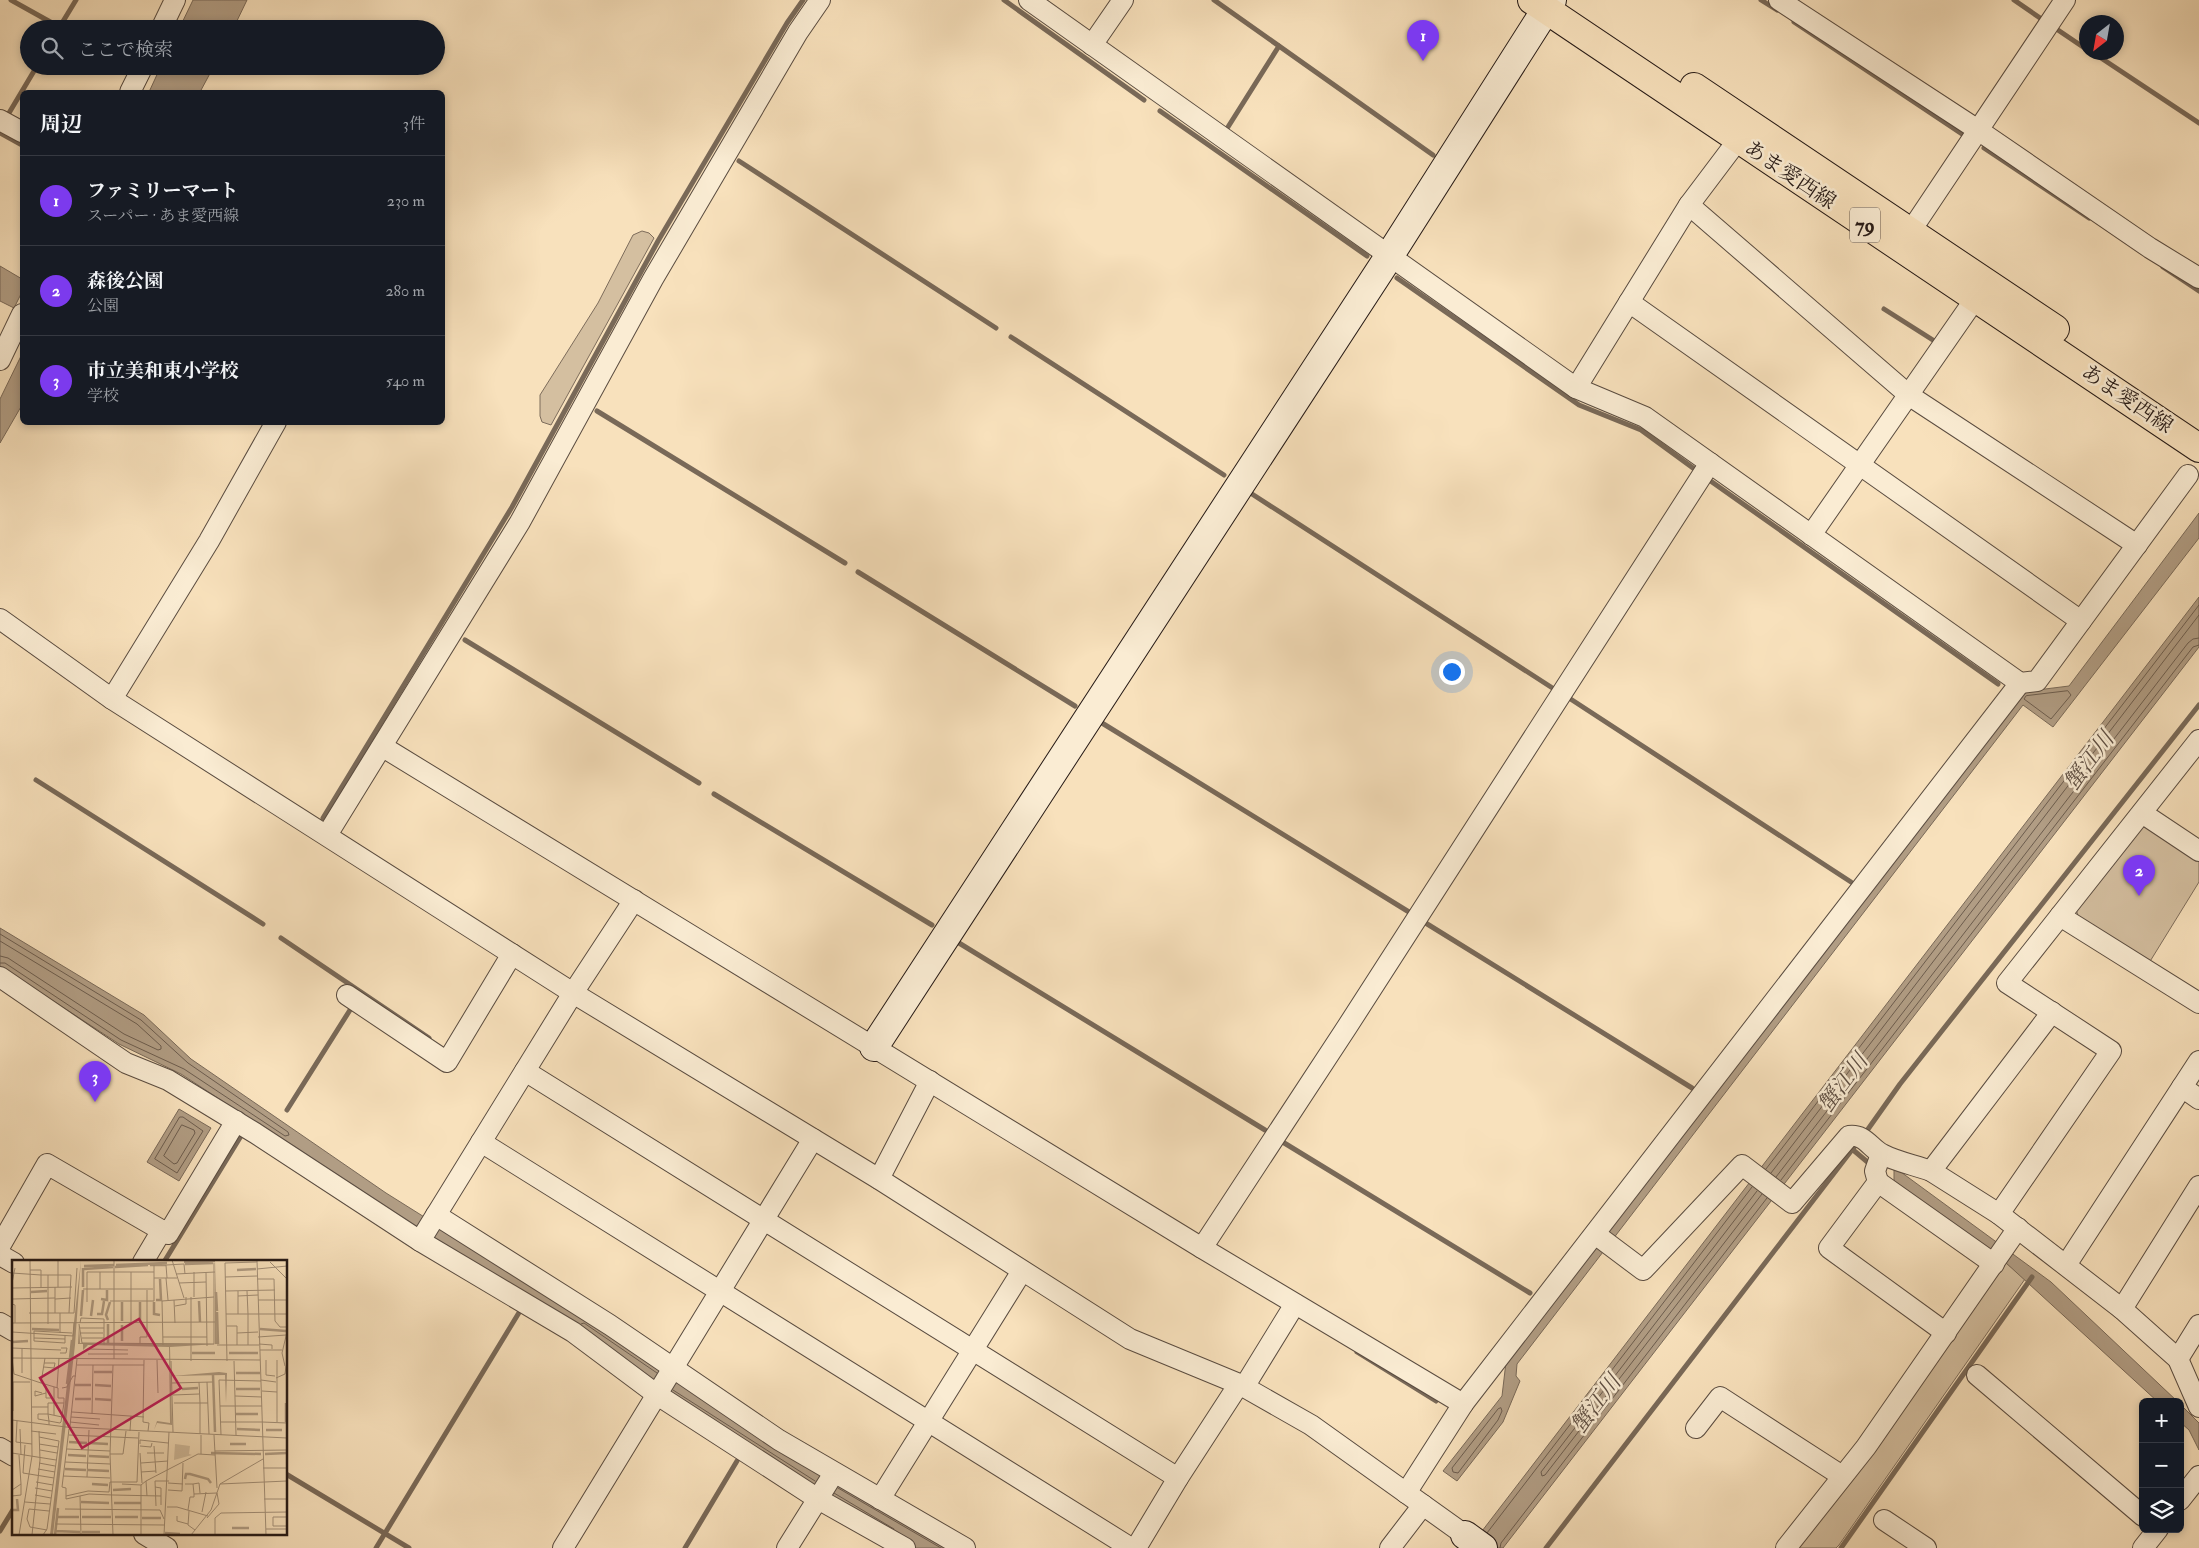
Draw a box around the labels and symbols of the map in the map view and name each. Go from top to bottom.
north arrow [2079,15,2124,60]
pin: 1 [1407,20,1439,61]
street label: あま愛西線 [1739,134,1841,216]
road number: 79 [1850,208,1880,242]
street label: あま愛西線 [2076,358,2178,440]
your location [1439,659,1465,685]
water label: 蟹江川 [2058,725,2121,796]
pin: 2 [2123,855,2155,896]
water label: 蟹江川 [1812,1047,1875,1118]
pin: 3 [79,1061,111,1102]
inset map [12,1260,288,1536]
water label: 蟹江川 [1565,1368,1628,1439]

